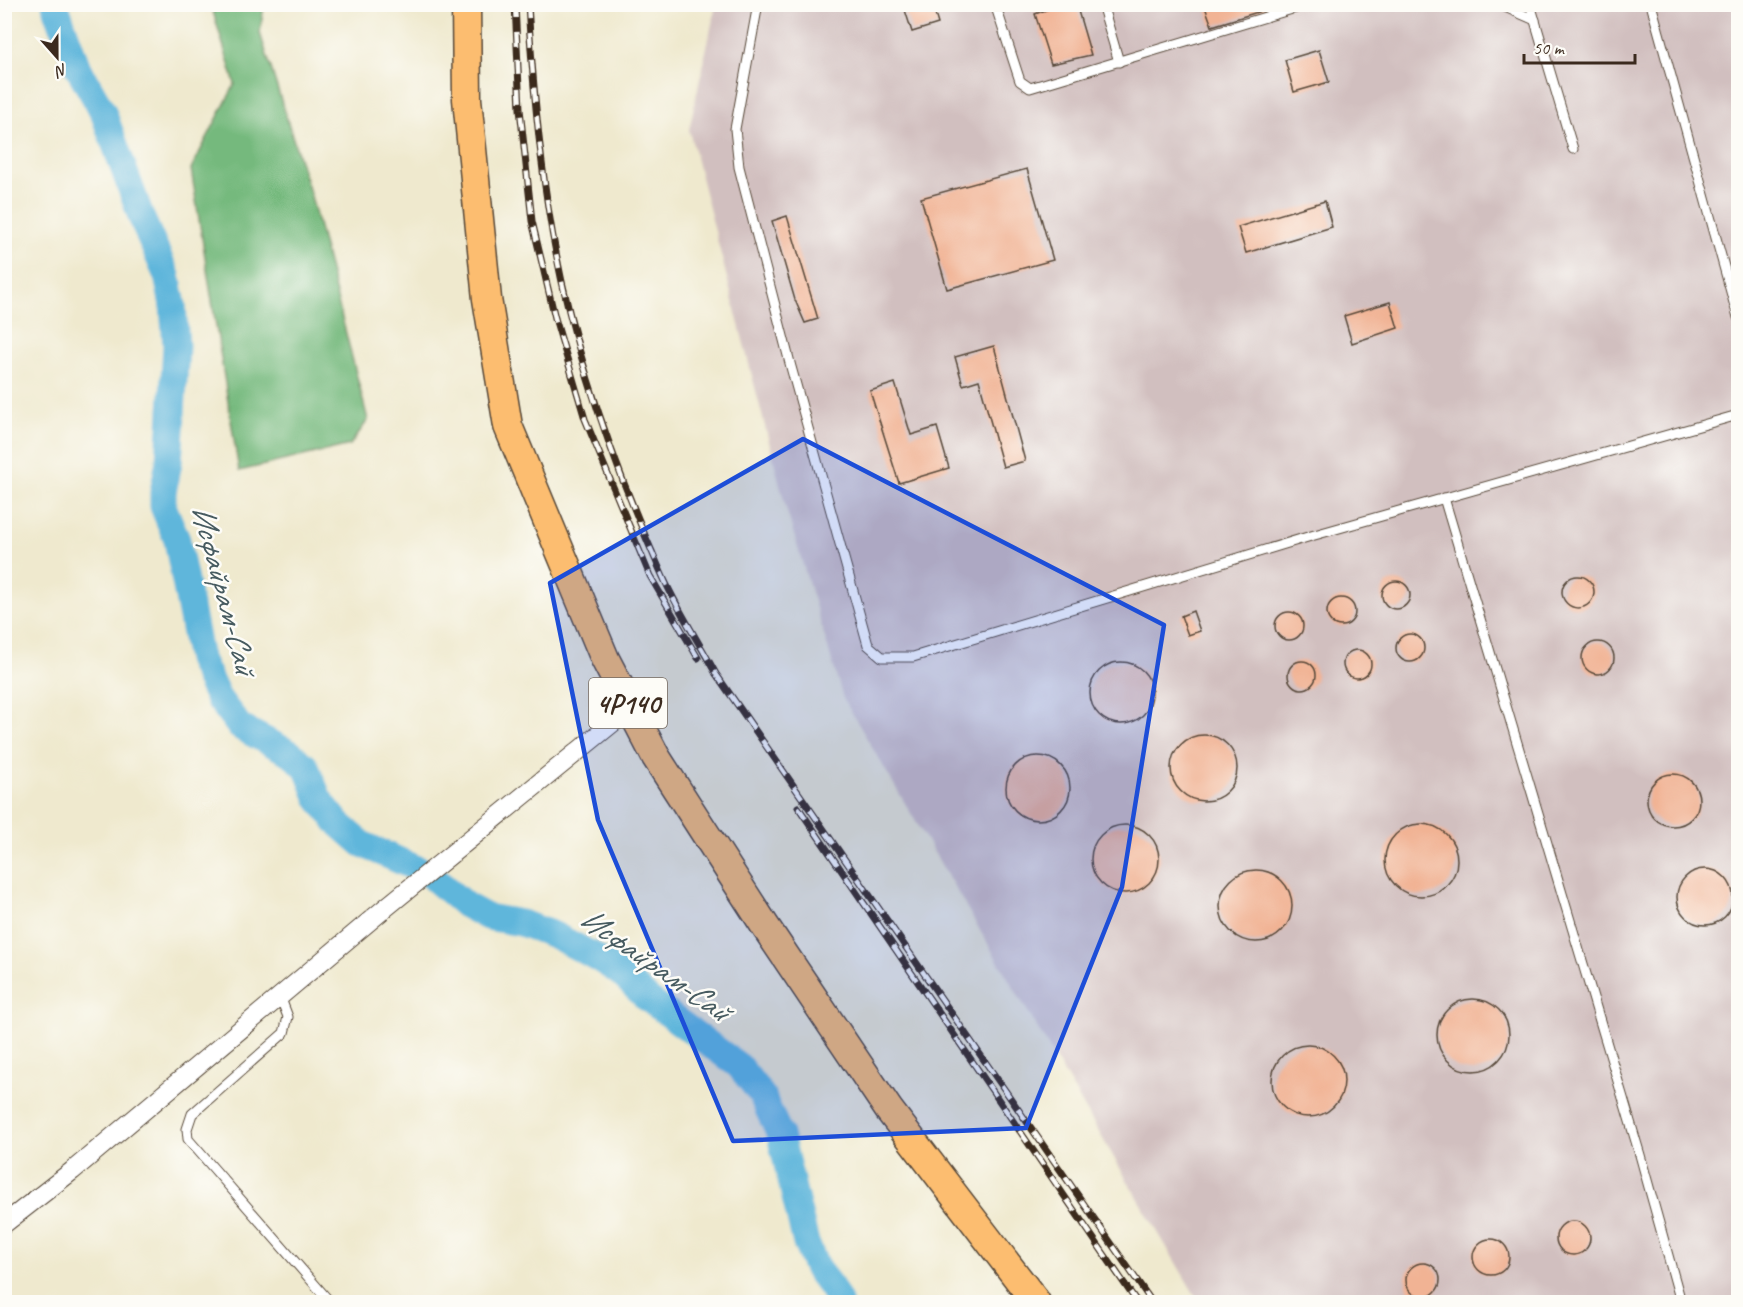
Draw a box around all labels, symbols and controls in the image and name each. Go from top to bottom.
north arrow [27,27,87,87]
scale bar [1524,27,1635,65]
text: 50 m [1533,37,1566,59]
text: N [51,59,70,82]
water label: Исфайрам-Сай [182,500,268,684]
road number: 4P140 [589,678,667,728]
water label: Исфайрам-Сай [572,898,743,1034]

